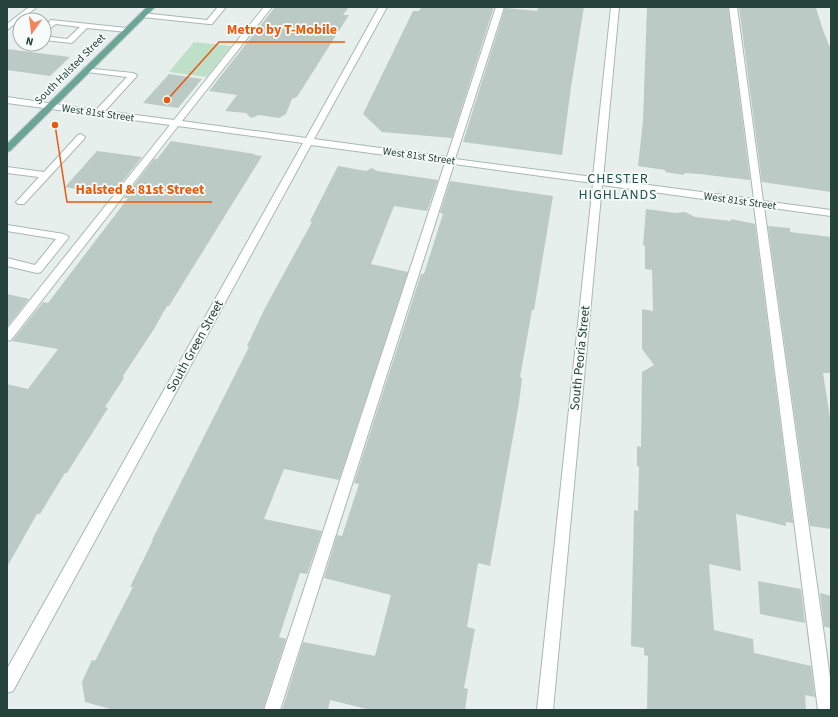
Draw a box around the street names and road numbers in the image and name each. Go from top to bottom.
street label: South Halsted Street [31,30,109,108]
street label: West 81st Street [61,100,136,126]
street label: West 81st Street [382,143,457,169]
street label: West 81st Street [703,188,778,214]
street label: South Green Street [162,296,228,395]
street label: South Peoria Street [566,304,595,411]

